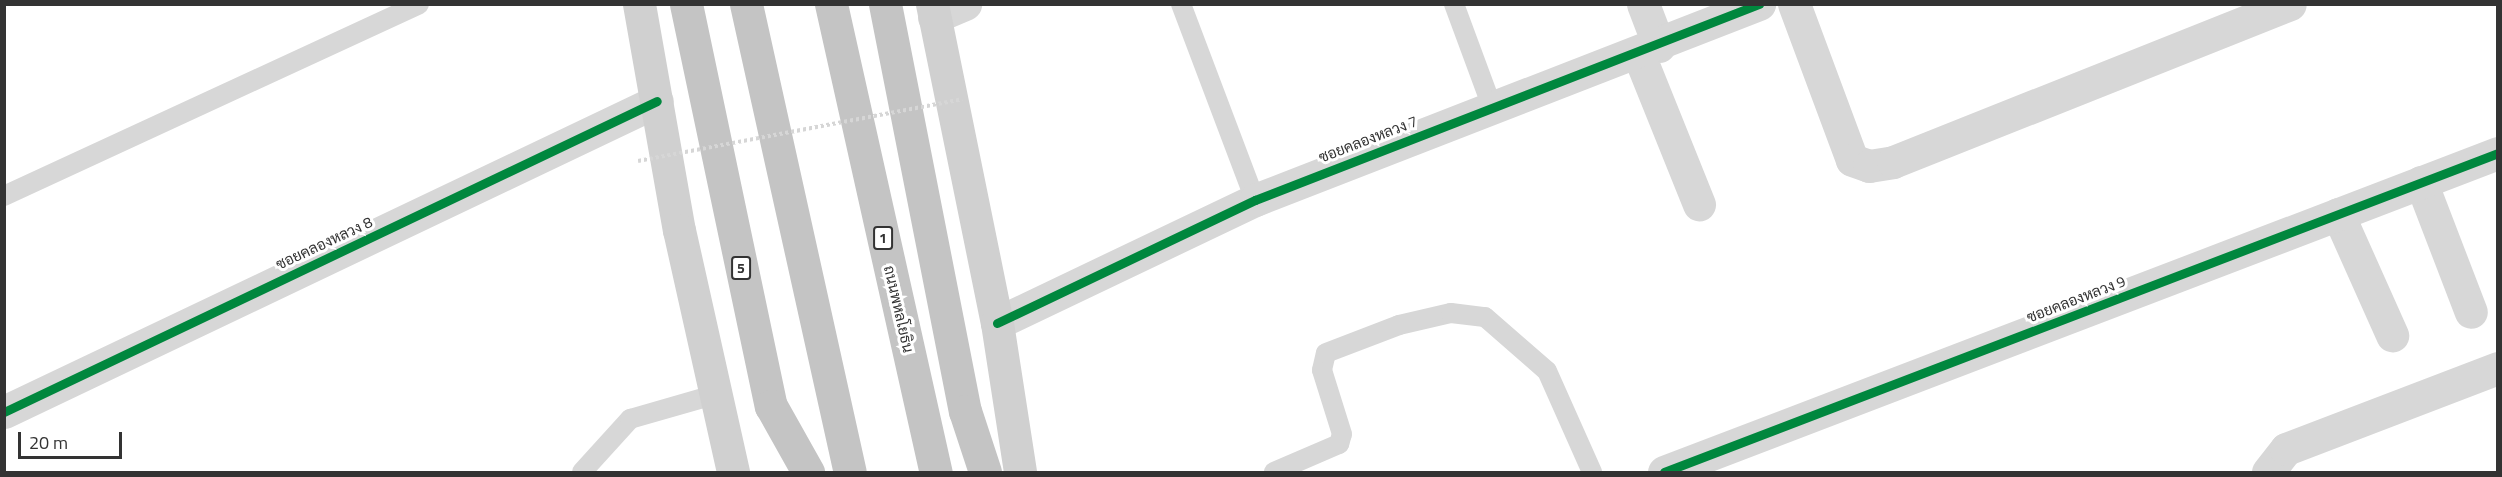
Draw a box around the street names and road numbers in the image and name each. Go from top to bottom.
street label: ซอยคลองหลวง 7 [1316,112,1420,166]
street label: ซอยคลองหลวง 8 [273,213,375,273]
road number: 1 [872,227,894,249]
road number: 5 [730,257,752,279]
street label: ถนนพหลโยธิน [880,264,918,354]
street label: ซอยคลองหลวง 9 [2024,272,2128,326]

